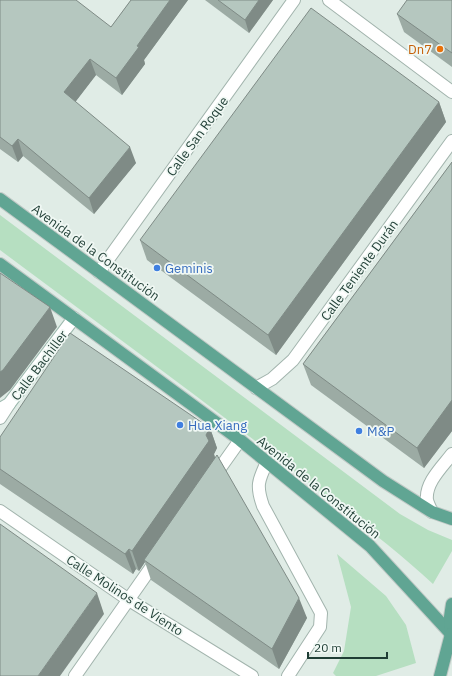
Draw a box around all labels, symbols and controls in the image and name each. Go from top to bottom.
place label: Dn7 [408,41,432,58]
marker: Dn7 [435,44,445,54]
street label: Calle San Roque [163,93,232,180]
street label: Avenida de la Constitución [28,200,163,305]
street label: Calle Teniente Durán [317,216,402,324]
place label: Geminis [165,260,213,277]
marker: Geminis [152,263,162,273]
street label: Calle Bachiller [7,327,72,404]
place label: Hua Xiang [188,417,247,434]
marker: Hua Xiang [175,420,185,430]
place label: M&P [367,423,395,440]
marker: M&P [354,426,364,436]
street label: Avenida de la Constitución [253,432,384,543]
street label: Calle Molinos de Viento [63,551,186,640]
scale bar [308,634,387,660]
text: 20 m [314,640,342,655]

